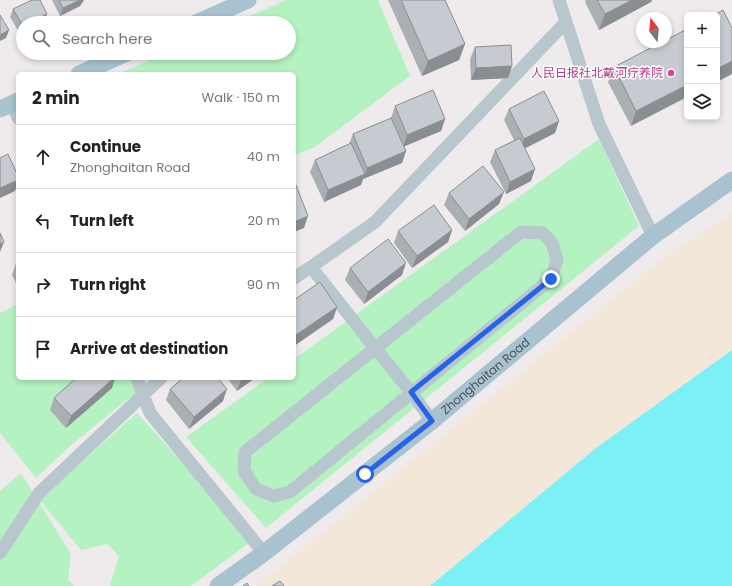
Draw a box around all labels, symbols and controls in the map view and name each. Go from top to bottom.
north arrow [636,12,672,48]
map controls [684,12,720,120]
button: + [684,12,720,48]
search box [16,16,296,60]
icon: search [30,27,52,49]
text: Search here [62,28,152,49]
button: − [684,48,720,84]
place label: 人民日报社北戴河疗养院 [531,64,663,81]
marker: 人民日报社北戴河疗养院 [666,68,676,78]
button: layers [684,84,720,120]
text: 2 min [32,86,80,110]
text: Walk · 150 m [202,88,280,107]
text: Continue [70,136,141,157]
icon: ahead [32,146,54,168]
text: 40 m [247,147,280,166]
text: Zhonghaitan Road [70,158,190,177]
icon: left [32,210,54,232]
text: Turn left [70,210,134,231]
text: 20 m [247,211,280,230]
route end [542,270,560,288]
icon: right [32,274,54,296]
text: Turn right [70,274,146,295]
text: 90 m [247,275,280,294]
street label: Zhonghaitan Road [437,334,533,418]
icon: arrive [32,338,54,360]
text: Arrive at destination [70,338,228,359]
route start [356,465,374,483]

